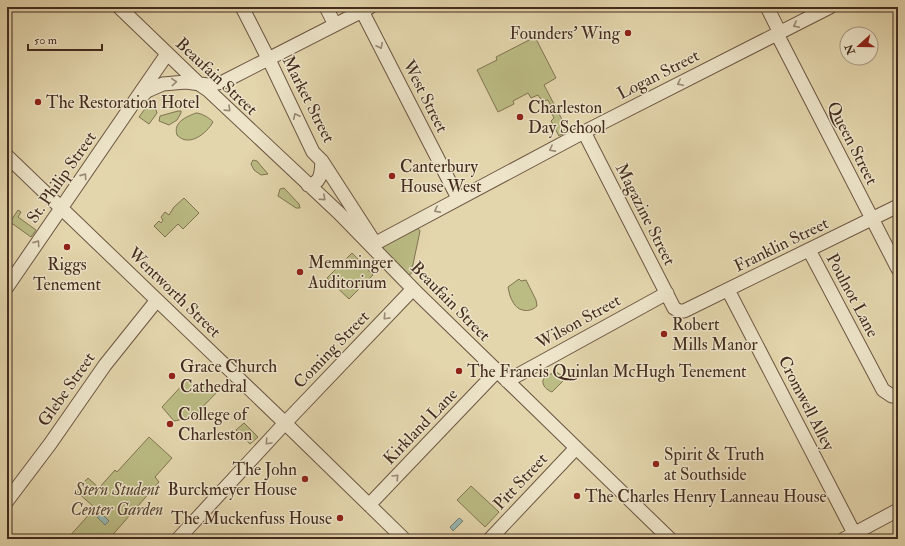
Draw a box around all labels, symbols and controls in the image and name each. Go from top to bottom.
one-way arrow [792,20,800,27]
place label: Founders' Wing [510,23,621,44]
scale bar [28,26,102,52]
north arrow [839,26,879,66]
marker: Founders' Wing [623,28,633,38]
text: 50 m [34,33,58,48]
street label: Beaufain Street [171,33,262,120]
one-way arrow [375,41,383,49]
text: N [842,41,858,57]
street label: Logan Street [614,45,703,104]
street label: Market Street [278,52,340,147]
street label: West Street [398,55,453,137]
one-way arrow [171,78,177,87]
one-way arrow [676,79,684,86]
place label: The Restoration Hotel [46,92,200,113]
marker: The Restoration Hotel [33,97,43,107]
place label: Charleston Day School [528,97,606,139]
street label: Queen Street [823,98,883,189]
one-way arrow [223,105,231,112]
marker: Charleston Day School [515,112,525,122]
one-way arrow [293,113,301,121]
street label: St. Philip Street [22,127,102,228]
one-way arrow [548,144,556,152]
place label: Canterbury House West [400,156,482,197]
street label: Magazine Street [611,160,681,269]
marker: Canterbury House West [387,171,397,181]
one-way arrow [79,174,86,181]
one-way arrow [318,194,326,201]
one-way arrow [433,205,441,213]
street label: Franklin Street [730,212,832,276]
one-way arrow [32,241,39,248]
marker: Riggs Tenement [62,242,72,252]
street label: Wentworth Street [123,242,226,342]
street label: Poulnot Lane [822,250,883,341]
place label: Memminger Auditorium [307,252,393,293]
place label: Riggs Tenement [33,254,101,295]
street label: Beaufain Street [406,257,495,346]
marker: Memminger Auditorium [295,267,305,277]
street label: Wilson Street [531,289,625,354]
street label: Coming Street [289,306,374,393]
one-way arrow [383,312,391,320]
place label: Robert Mills Manor [672,314,758,355]
marker: Robert Mills Manor [659,329,669,339]
street label: Glebe Street [33,348,100,430]
street label: Cromwell Alley [773,352,840,455]
place label: Grace Church Cathedral [180,356,277,397]
place label: The Francis Quinlan McHugh Tenement [467,361,747,382]
marker: The Francis Quinlan McHugh Tenement [454,366,464,376]
marker: Grace Church Cathedral [167,371,177,381]
street label: Kirkland Lane [379,384,462,469]
place label: College of Charleston [178,404,252,445]
marker: College of Charleston [165,419,175,429]
one-way arrow [265,437,273,445]
place label: Spirit & Truth at Southside [664,444,764,485]
street label: Pitt Street [489,448,552,514]
place label: The John Burckmeyer House [168,459,297,501]
marker: Spirit & Truth at Southside [651,459,661,469]
marker: The John Burckmeyer House [300,474,310,484]
one-way arrow [391,474,398,482]
park label: Stern Student Center Garden [71,479,163,520]
place label: The Charles Henry Lanneau House [585,486,827,508]
marker: The Charles Henry Lanneau House [572,491,582,501]
place label: The Muckenfuss House [171,508,332,529]
marker: The Muckenfuss House [335,513,345,523]

